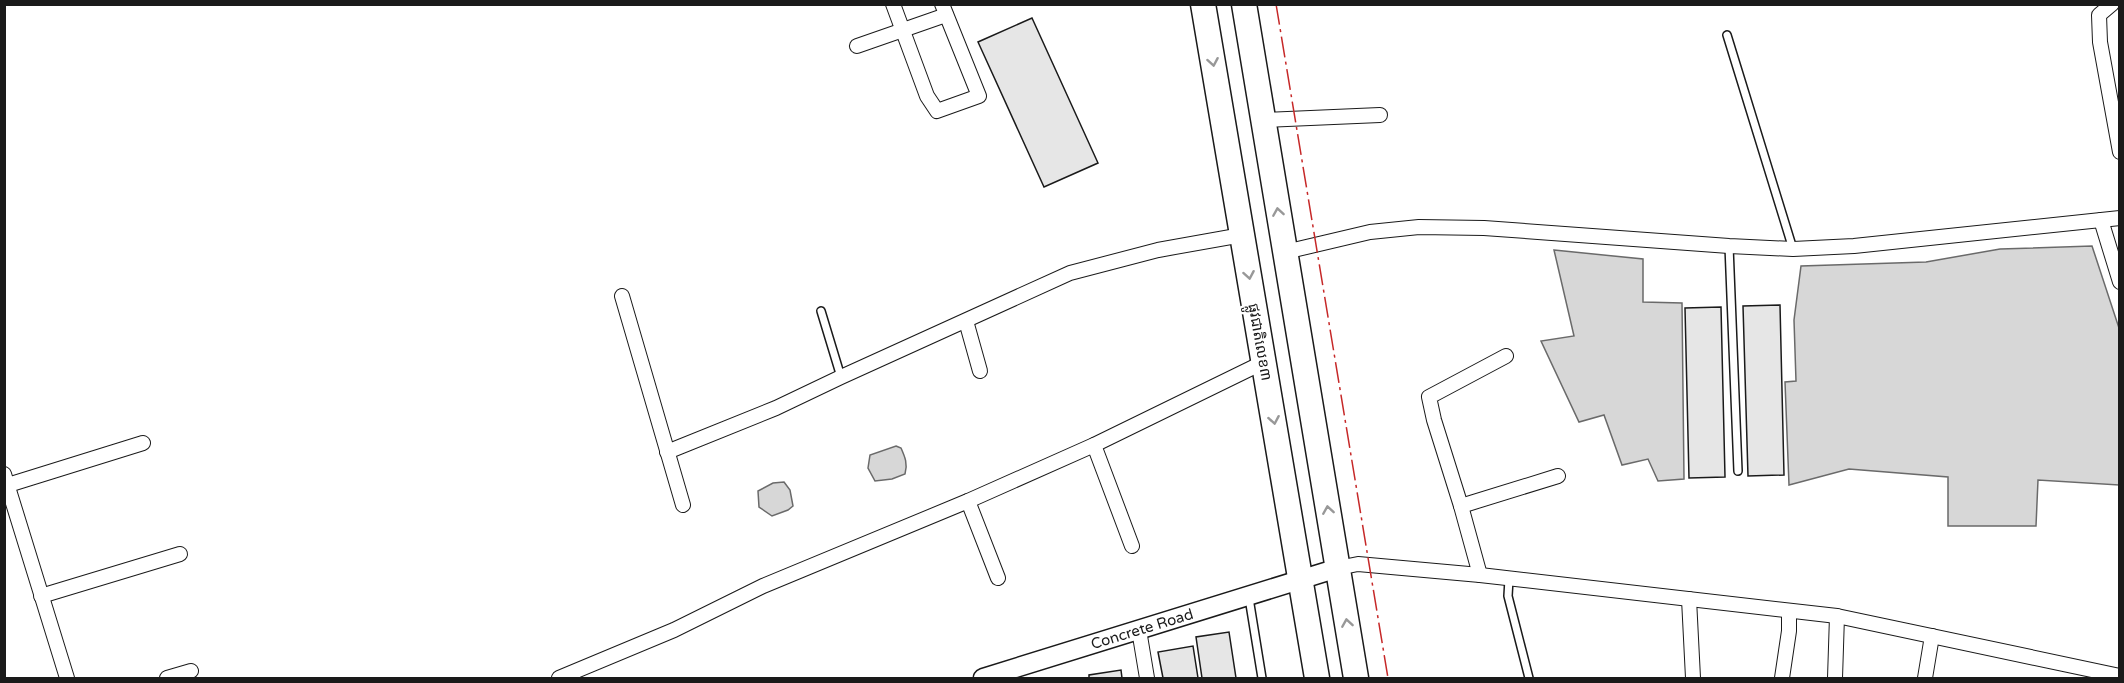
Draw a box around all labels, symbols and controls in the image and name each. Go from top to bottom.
one-way arrow [1206,57,1219,67]
one-way arrow [1272,207,1285,217]
one-way arrow [1242,270,1255,280]
street label: ផ្លូវជាតិលេខ៣ [1240,302,1276,383]
one-way arrow [1267,415,1279,425]
one-way arrow [1322,505,1335,515]
street label: Concrete Road [1089,605,1195,653]
one-way arrow [1341,618,1353,628]

